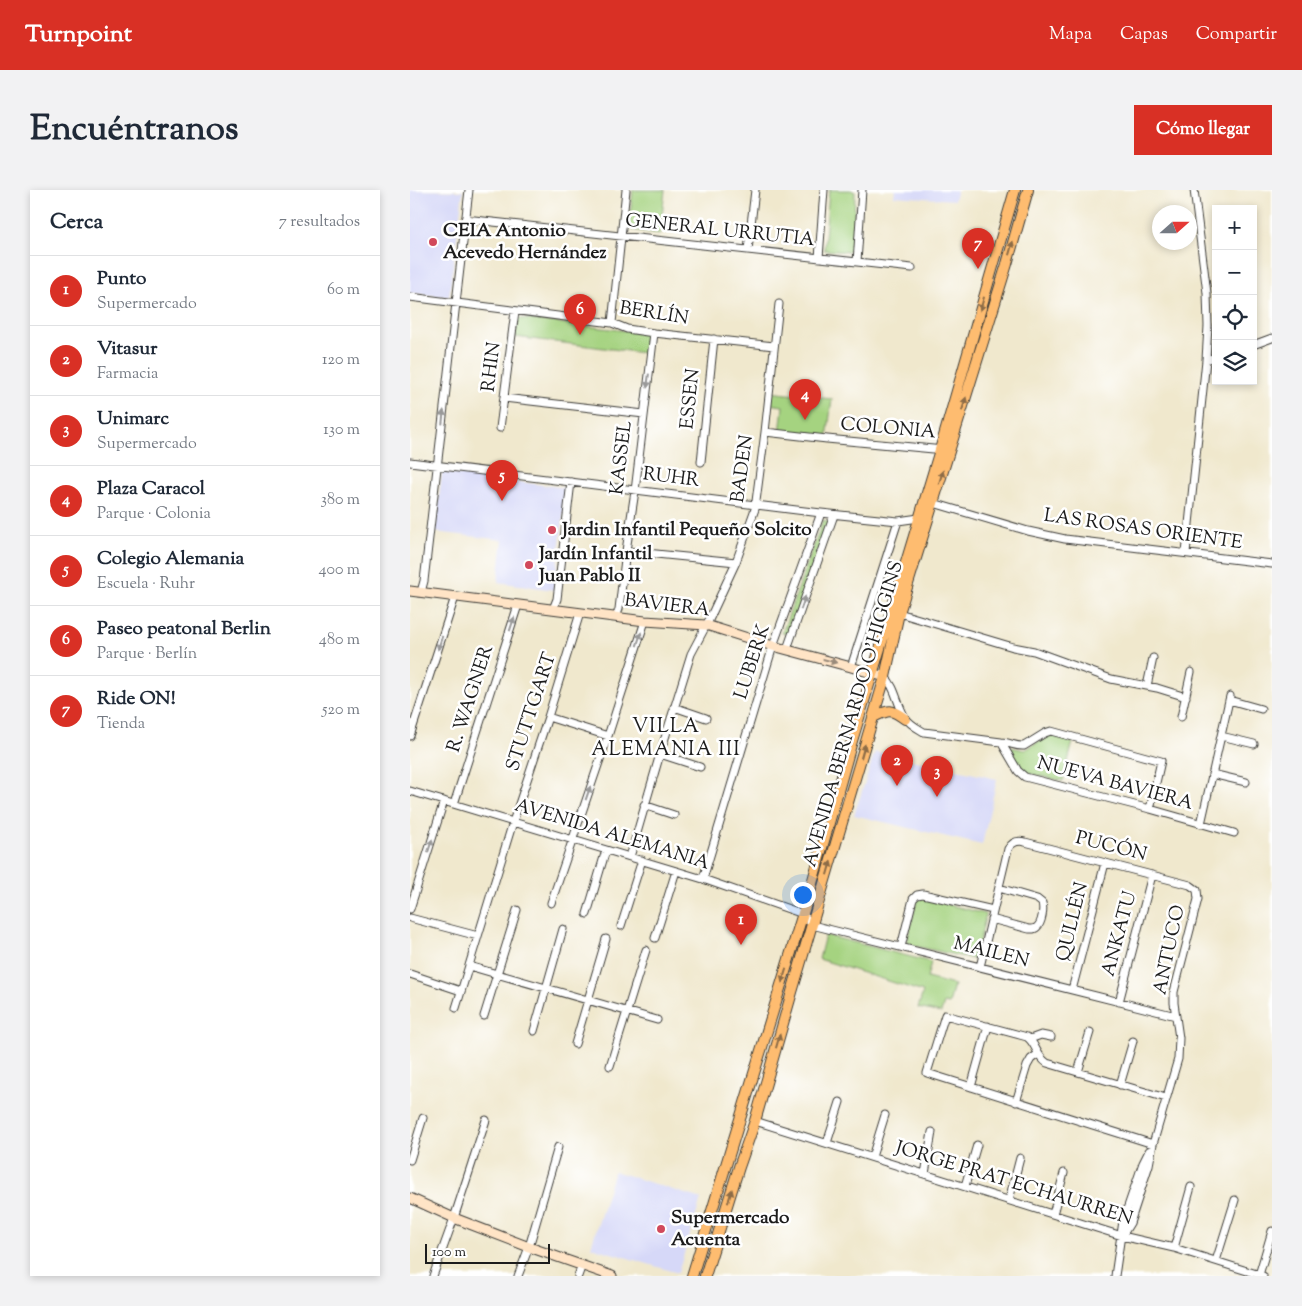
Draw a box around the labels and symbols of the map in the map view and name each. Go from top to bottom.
north arrow [1152,205,1197,250]
street label: GENERAL URRUTIA [624,208,817,254]
place label: CEIA Antonio Acevedo Hernández [443,218,607,267]
pin: 7 [962,228,994,269]
marker: CEIA Antonio Acevedo Hernández [427,236,439,248]
one-way arrow [1007,241,1015,256]
pin: 6 [564,294,596,335]
street label: BERLÍN [617,295,691,333]
one-way arrow [978,297,986,312]
street label: RHIN [476,341,508,393]
street label: ESSEN [674,367,708,431]
one-way arrow [644,373,652,389]
pin: 4 [789,379,821,420]
one-way arrow [960,396,968,411]
one-way arrow [439,409,447,425]
street label: COLONIA [839,411,937,447]
street label: KASSEL [604,419,640,497]
street label: BADEN [725,433,761,505]
pin: 5 [486,460,518,501]
street label: RUHR [641,461,701,495]
one-way arrow [938,469,946,484]
street label: LAS ROSAS ORIENTE [1042,503,1244,557]
place label: Jardin Infantil Pequeño Solcito [560,517,812,544]
marker: Jardin Infantil Pequeño Solcito [546,524,558,536]
place label: Jardín Infantil Juan Pablo II [537,541,653,590]
street label: AVENIDA BERNARDO O'HIGGINS [797,558,911,870]
marker: Jardín Infantil Juan Pablo II [523,559,535,571]
street label: BAVIERA [623,587,712,625]
one-way arrow [800,596,807,611]
one-way arrow [509,617,516,632]
street label: LUBERK [728,621,778,703]
one-way arrow [636,631,644,646]
one-way arrow [436,636,444,651]
street label: R. WAGNER [441,642,501,756]
street label: STUTTGART [500,649,564,775]
one-way arrow [822,657,838,665]
district label: VILLA ALEMANIA III [591,713,741,765]
one-way arrow [860,744,868,759]
pin: 2 [881,745,913,786]
street label: NUEVA BAVIERA [1034,750,1197,818]
pin: 3 [921,756,953,797]
one-way arrow [585,786,592,801]
street label: AVENIDA ALEMANIA [511,792,713,878]
street label: PUCÓN [1073,825,1149,869]
one-way arrow [426,838,434,853]
one-way arrow [826,861,834,876]
street label: QULLÉN [1050,879,1096,965]
your location [790,882,816,908]
street label: ANKATU [1096,888,1144,979]
street label: ANTUCO [1147,903,1193,997]
pin: 1 [725,904,757,945]
street label: MAILEN [950,931,1032,975]
one-way arrow [779,969,787,984]
one-way arrow [774,1033,782,1048]
street label: JORGE PRAT ECHAURREN [891,1135,1136,1233]
one-way arrow [727,1188,735,1203]
place label: Supermercado Acuenta [671,1205,790,1254]
marker: Supermercado Acuenta [655,1223,667,1235]
scale bar [425,1241,550,1264]

